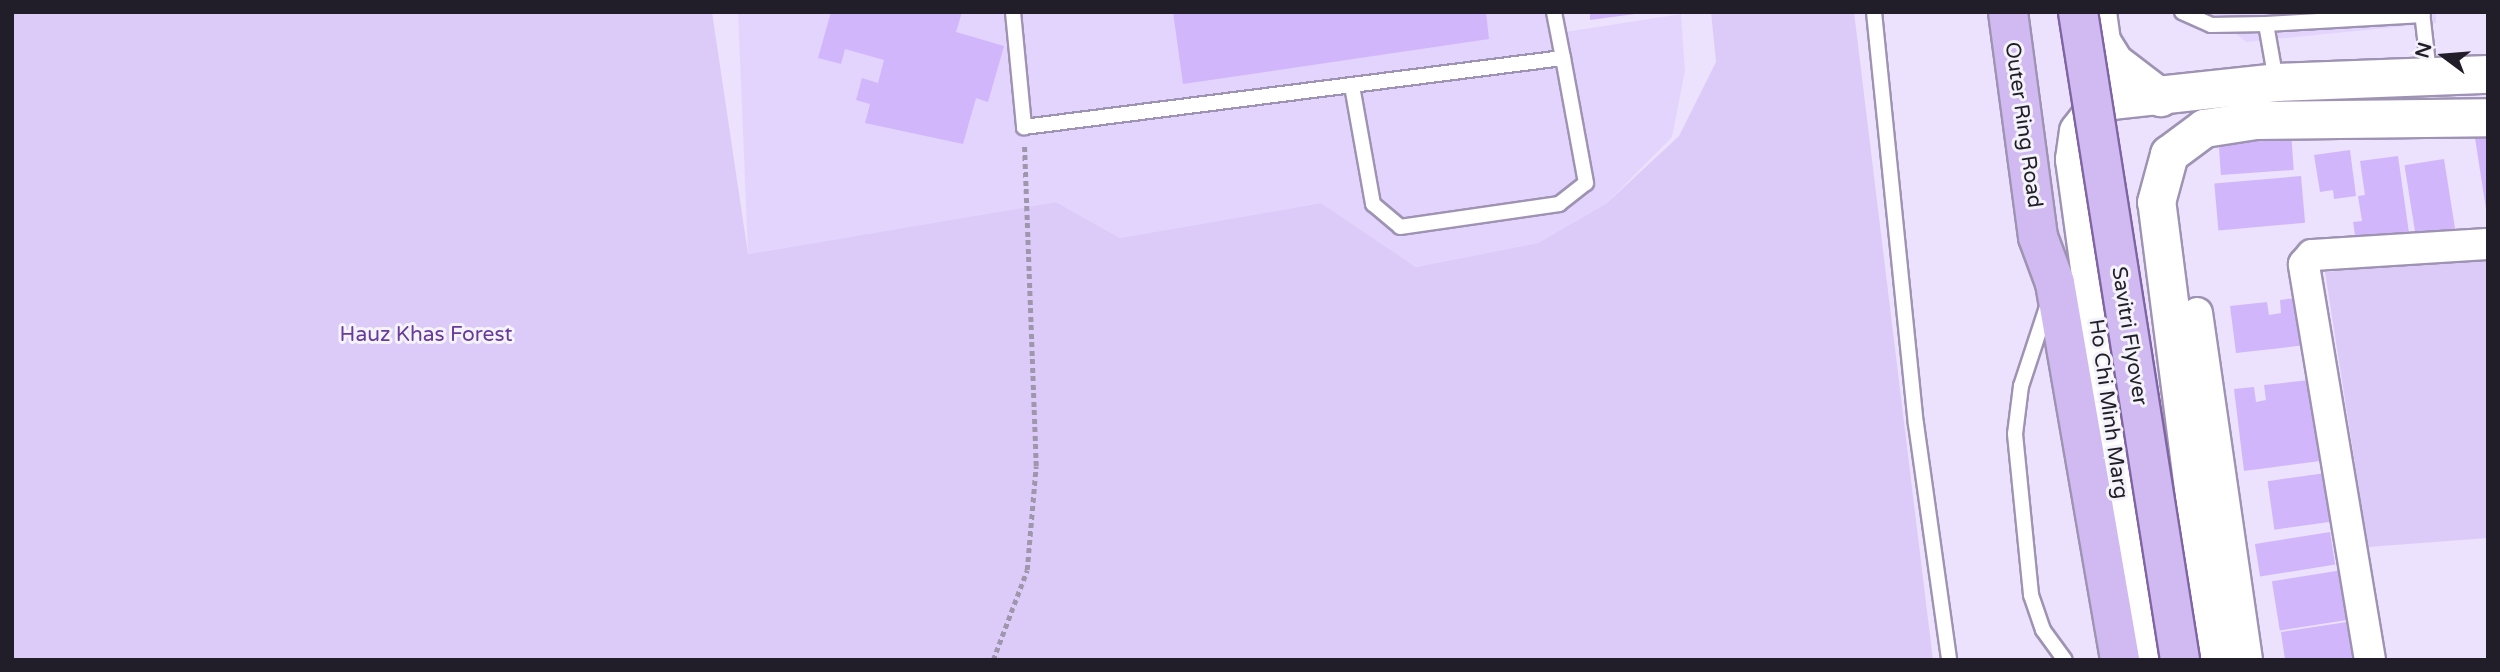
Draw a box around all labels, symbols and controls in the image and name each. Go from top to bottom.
north arrow [2409,21,2479,91]
street label: Outer Ring Road [1999,40,2047,210]
text: N [2411,40,2436,61]
street label: Savitri Flyover [2106,265,2152,407]
street label: Ho Chi Minh Marg [2083,317,2133,501]
park label: Hauz Khas Forest [340,322,512,348]

